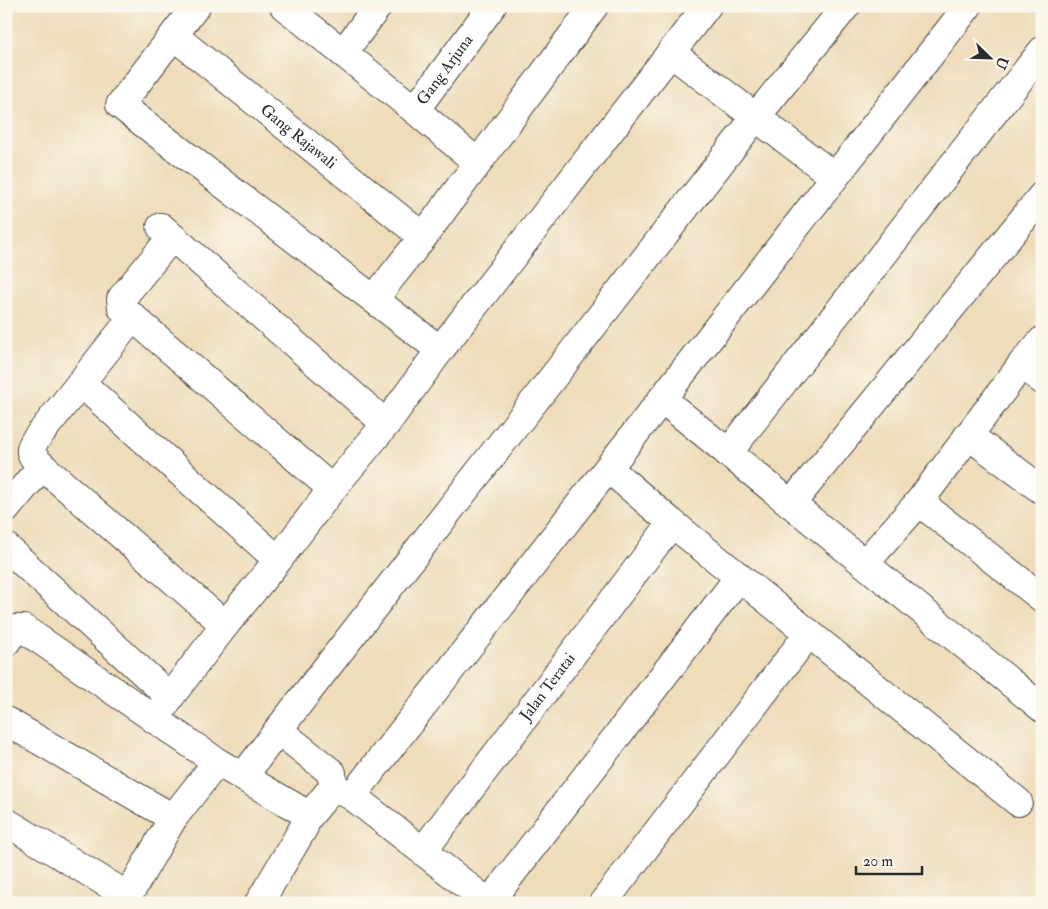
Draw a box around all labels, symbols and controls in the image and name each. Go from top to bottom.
street label: Gang Arjuna [412,30,478,109]
north arrow [966,32,1016,82]
text: U [991,54,1012,72]
street label: Gang Rajawali [256,100,341,173]
street label: Jalan Teratai [515,649,580,726]
scale bar [856,844,922,876]
text: 20 m [863,852,893,871]

